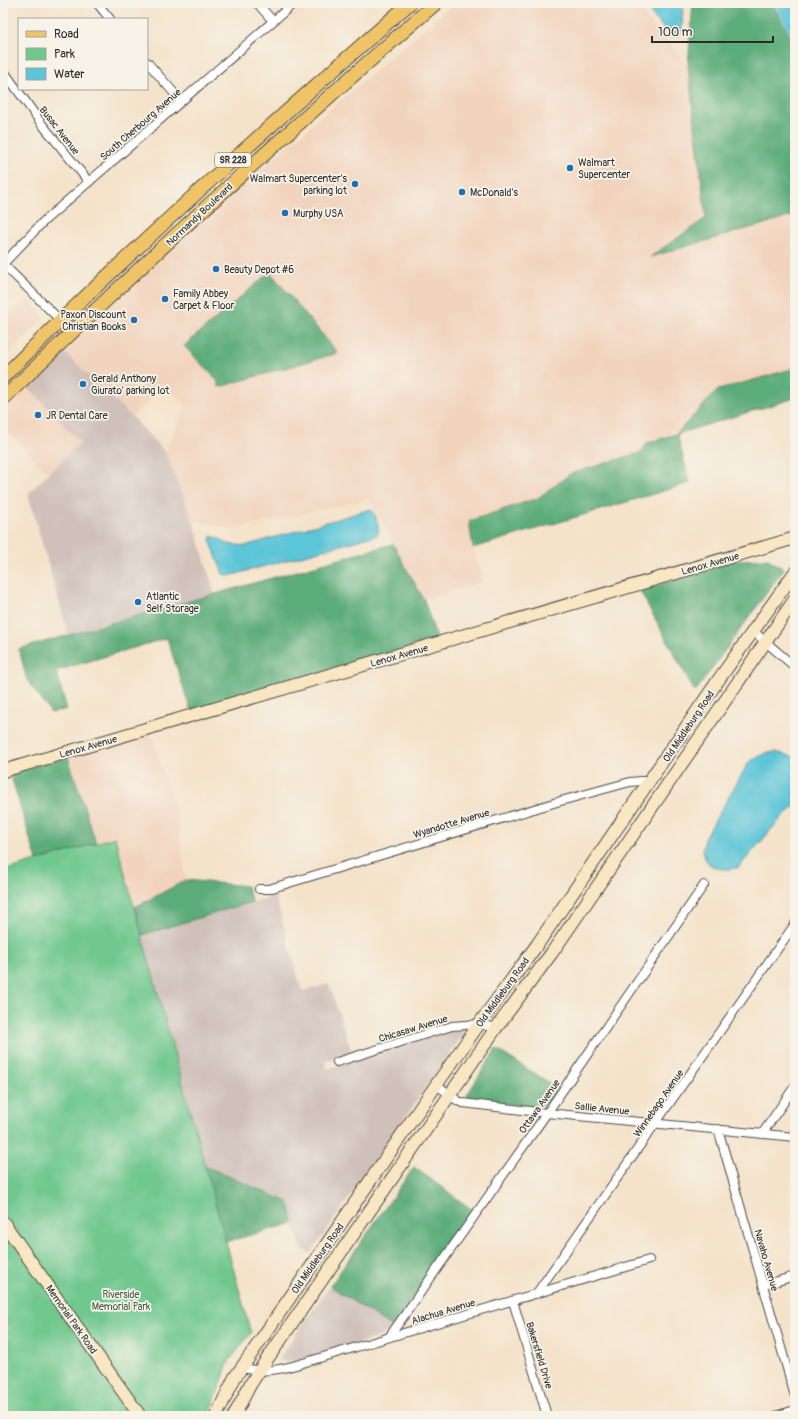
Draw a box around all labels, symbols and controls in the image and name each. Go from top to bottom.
legend [18,18,148,90]
scale bar [652,18,773,44]
text: 100 m [658,25,693,40]
text: Road [54,27,79,42]
text: Park [54,47,75,62]
text: Water [54,67,85,82]
street label: South Cherbourg Avenue [98,86,184,163]
street label: Busac Avenue [37,104,82,157]
road number: SR 228 [215,153,251,167]
place label: Walmart Supercenter [578,157,630,181]
marker: Walmart Supercenter [565,163,575,173]
place label: Walmart Supercenter's parking lot [250,173,348,197]
marker: Walmart Supercenter's parking lot [350,179,360,189]
street label: Normandy Boulevard [164,181,236,249]
marker: McDonald's [457,187,467,197]
place label: McDonald's [470,187,518,199]
marker: Murphy USA [280,208,290,218]
place label: Murphy USA [293,208,344,220]
marker: Beauty Depot #6 [211,264,221,274]
place label: Beauty Depot #6 [224,264,294,276]
place label: Family Abbey Carpet & Floor [173,288,235,312]
marker: Family Abbey Carpet & Floor [160,294,170,304]
place label: Paxon Discount Christian Books [61,309,127,333]
marker: Paxon Discount Christian Books [129,315,139,325]
place label: Gerald Anthony Giurato' parking lot [91,373,170,397]
marker: Gerald Anthony Giurato' parking lot [78,379,88,389]
marker: JR Dental Care [33,410,43,420]
place label: JR Dental Care [46,410,108,422]
street label: Lenox Avenue [680,550,741,578]
place label: Atlantic Self Storage [146,591,199,615]
marker: Atlantic Self Storage [133,597,143,607]
street label: Lenox Avenue [369,642,430,670]
street label: Old Middleburg Road [661,689,717,764]
street label: Lenox Avenue [58,733,119,761]
street label: Wyandotte Avenue [412,807,491,841]
street label: Old Middleburg Road [473,955,532,1030]
street label: Chicasaw Avenue [377,1013,449,1045]
street label: Winnebago Avenue [631,1068,687,1140]
street label: Ottawa Avenue [517,1077,563,1136]
street label: Sallie Avenue [574,1100,630,1118]
street label: Old Middleburg Road [289,1221,347,1296]
street label: Navaho Avenue [752,1228,781,1293]
street label: Memorial Park Road [43,1283,99,1356]
park label: Riverside Memorial Park [92,1289,151,1313]
street label: Alachua Avenue [410,1297,477,1327]
street label: Bakersfield Drive [523,1321,555,1390]

